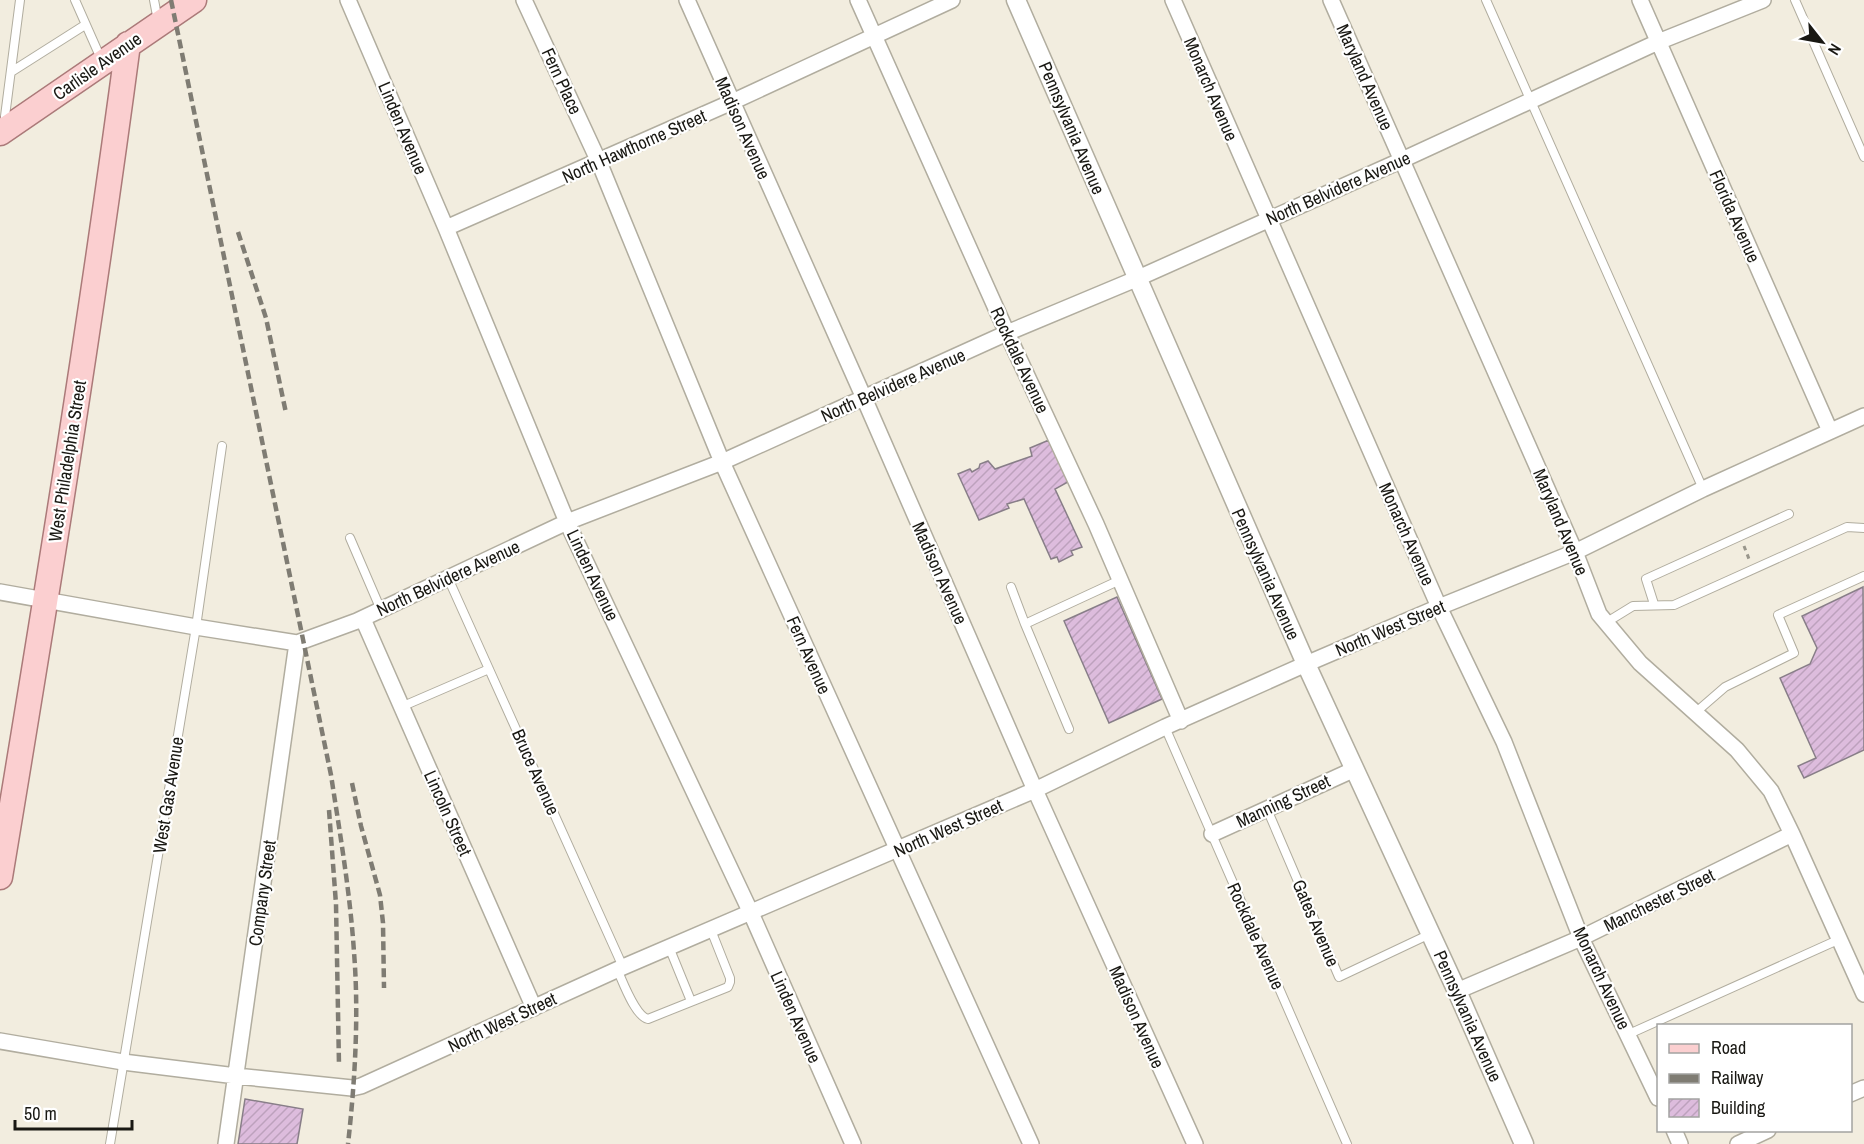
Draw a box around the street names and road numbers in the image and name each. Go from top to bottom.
street label: Maryland Avenue [1330,20,1400,134]
street label: Carlisle Avenue [48,26,146,106]
street label: Monarch Avenue [1178,33,1244,145]
street label: Fern Place [536,44,588,118]
street label: Pennsylvania Avenue [1033,58,1111,198]
street label: Madison Avenue [709,73,777,183]
street label: Linden Avenue [372,78,434,178]
street label: North Hawthorne Street [558,103,710,189]
street label: North Belvidere Avenue [1262,145,1414,231]
street label: Florida Avenue [1703,166,1767,266]
street label: Rockdale Avenue [984,303,1056,417]
street label: North Belvidere Avenue [817,342,969,428]
street label: West Philadelphia Street [42,379,92,543]
street label: Maryland Avenue [1527,465,1595,579]
street label: Monarch Avenue [1373,478,1441,590]
street label: Pennsylvania Avenue [1226,504,1306,644]
street label: Madison Avenue [906,518,974,628]
street label: Linden Avenue [561,525,625,625]
street label: North Belvidere Avenue [372,534,524,622]
street label: North West Street [1331,594,1449,662]
street label: Fern Avenue [781,612,837,698]
street label: Bruce Avenue [506,725,566,819]
street label: West Gas Avenue [146,735,190,855]
street label: Lincoln Street [418,766,478,860]
street label: Manning Street [1232,768,1334,834]
street label: North West Street [889,793,1007,863]
street label: Company Street [242,838,282,948]
street label: Manchester Street [1599,862,1719,938]
street label: Gates Avenue [1286,876,1346,970]
street label: Rockdale Avenue [1221,879,1291,993]
street label: Monarch Avenue [1567,923,1637,1033]
street label: Pennsylvania Avenue [1428,946,1508,1086]
street label: Madison Avenue [1103,962,1171,1072]
street label: Linden Avenue [765,967,827,1067]
street label: North West Street [444,986,560,1058]

